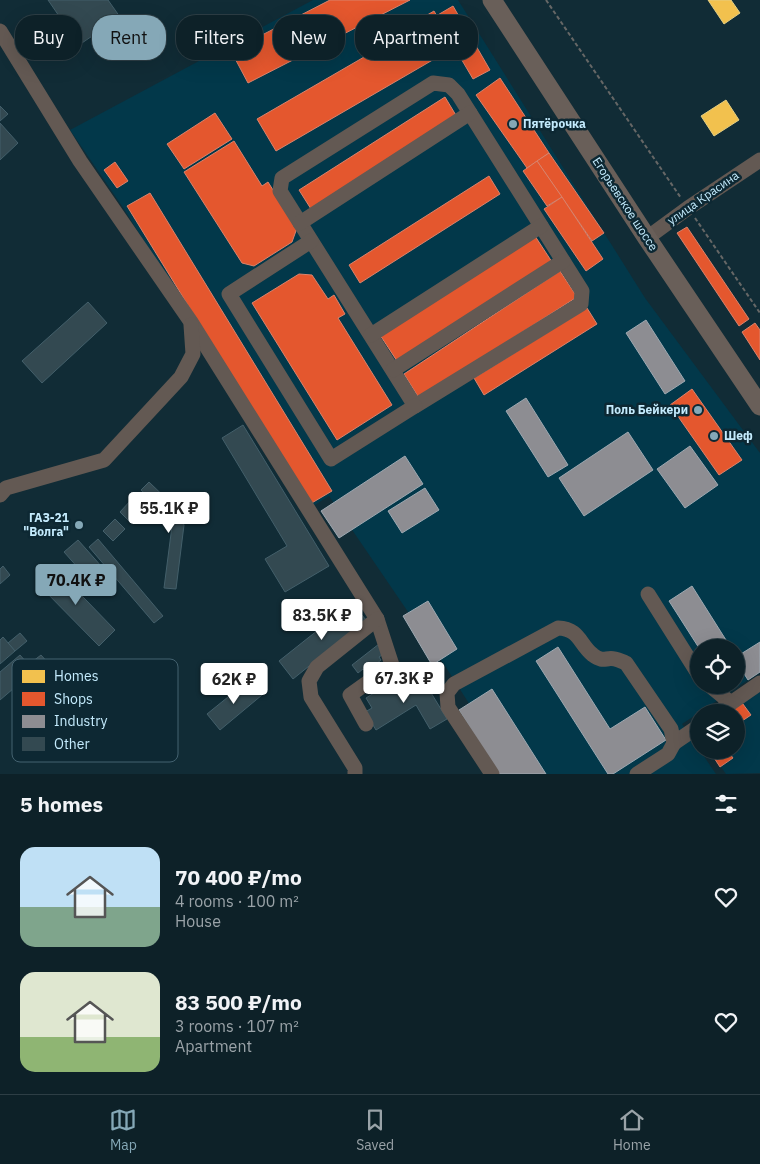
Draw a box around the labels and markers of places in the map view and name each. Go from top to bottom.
place label: Пятёрочка [523,116,586,131]
marker: Пятёрочка [507,118,519,130]
place label: Поль Бейкери [606,402,688,417]
marker: Поль Бейкери [692,404,704,416]
place label: Шеф [724,428,753,443]
marker: Шеф [708,430,720,442]
pin: 55.1K ₽ [123,492,215,534]
place label: ГАЗ-21 "Волга" [23,510,69,539]
marker: ГАЗ-21 "Волга" [73,519,85,531]
pin: 70.4K ₽ [30,564,122,606]
pin: 83.5K ₽ [276,598,368,641]
pin: 62K ₽ [199,662,269,705]
pin: 67.3K ₽ [358,662,450,704]

